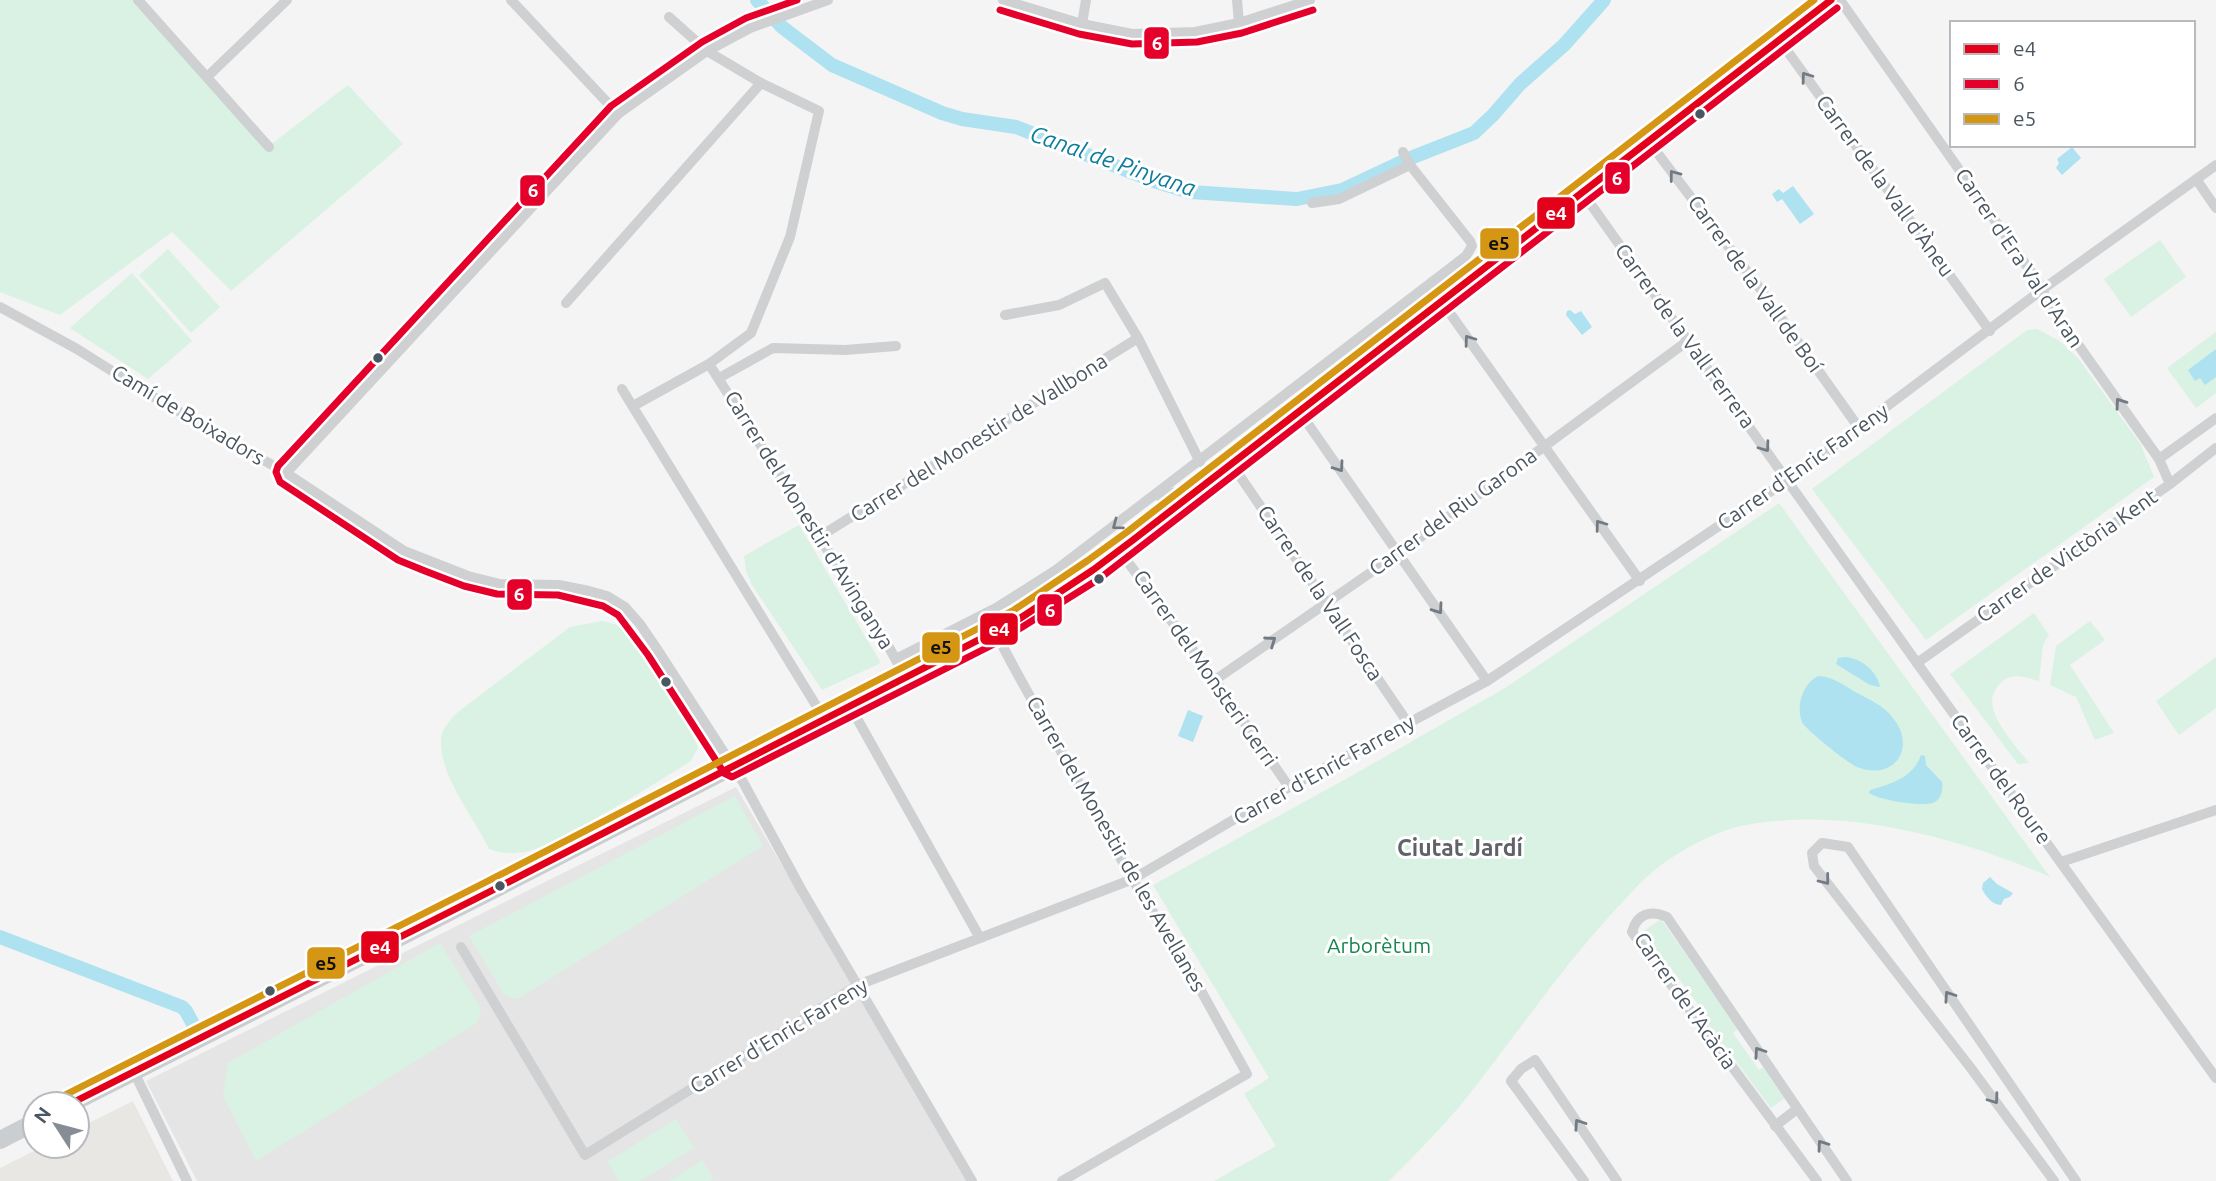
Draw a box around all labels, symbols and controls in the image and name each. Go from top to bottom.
legend [1950,21,2195,147]
line badge: 6 [1143,26,1170,60]
text: 6 [1152,32,1162,54]
text: e4 [2013,36,2036,60]
text: 6 [2013,71,2025,95]
one-way arrow [1802,72,1814,85]
street label: Carrer de la Vall d'Àneu [1812,90,1960,281]
text: e5 [2013,106,2036,130]
unlabelled marker [1693,107,1707,121]
water label: Canal de Pinyana [1027,120,1199,201]
line badge: 6 [1604,161,1631,195]
street label: Carrer d'Era Val d'Aran [1951,163,2089,352]
text: 6 [1612,167,1622,189]
one-way arrow [1670,170,1683,183]
line badge: 6 [519,174,546,207]
text: 6 [528,179,538,201]
street label: Carrer de la Vall de Boí [1684,190,1829,377]
line badge: e4 [1536,196,1576,230]
text: e4 [1545,202,1567,224]
line badge: e5 [1479,227,1520,260]
text: e5 [1488,232,1510,254]
street label: Carrer de la Vall Ferrera [1611,238,1761,432]
one-way arrow [1464,335,1477,348]
street label: Carrer del Monestir de Vallbona [846,348,1111,526]
unlabelled marker [371,351,385,365]
street label: Camí de Boixadors [108,359,269,469]
street label: Carrer del Monestir d'Avinganya [720,386,899,653]
street label: Carrer d'Enric Farreny [1712,398,1893,534]
one-way arrow [2116,398,2128,411]
one-way arrow [1757,439,1769,452]
street label: Carrer del Riu Garona [1364,442,1541,580]
one-way arrow [1331,459,1344,472]
street label: Carrer de Victòria Kent [1971,484,2161,627]
street label: Carrer de la Vall Fosca [1253,500,1388,685]
one-way arrow [1112,517,1125,529]
one-way arrow [1596,520,1608,533]
street label: Carrer del Monsteri Gerri [1129,565,1283,770]
unlabelled marker [1092,572,1106,586]
line badge: 6 [506,578,533,611]
text: 6 [514,583,524,605]
line badge: 6 [1036,593,1063,627]
text: 6 [1045,599,1055,621]
one-way arrow [1430,601,1442,614]
line badge: e4 [979,612,1019,646]
text: e4 [988,618,1010,640]
line badge: e5 [921,631,961,664]
text: e5 [930,636,952,658]
one-way arrow [1263,637,1276,649]
unlabelled marker [659,675,673,689]
street label: Carrer del Monestir de les Avellanes [1022,692,1211,995]
street label: Carrer d'Enric Farreny [1229,709,1418,829]
street label: Carrer del Roure [1947,709,2057,848]
district label: Ciutat Jardí [1397,835,1524,860]
one-way arrow [1817,872,1829,885]
unlabelled marker [493,879,507,893]
street label: Carrer de l'Acàcia [1630,927,1742,1074]
line badge: e4 [360,930,400,964]
park label: Arborètum [1327,933,1431,957]
text: e4 [369,936,391,958]
line badge: e5 [306,946,346,980]
text: e5 [315,952,337,974]
street label: Carrer d'Enric Farreny [685,973,872,1098]
unlabelled marker [263,984,277,998]
one-way arrow [1945,991,1957,1004]
one-way arrow [1754,1047,1767,1060]
north arrow [21,1090,91,1160]
one-way arrow [1986,1091,1998,1104]
text: N [29,1103,55,1127]
one-way arrow [1574,1119,1587,1132]
one-way arrow [1818,1140,1830,1153]

